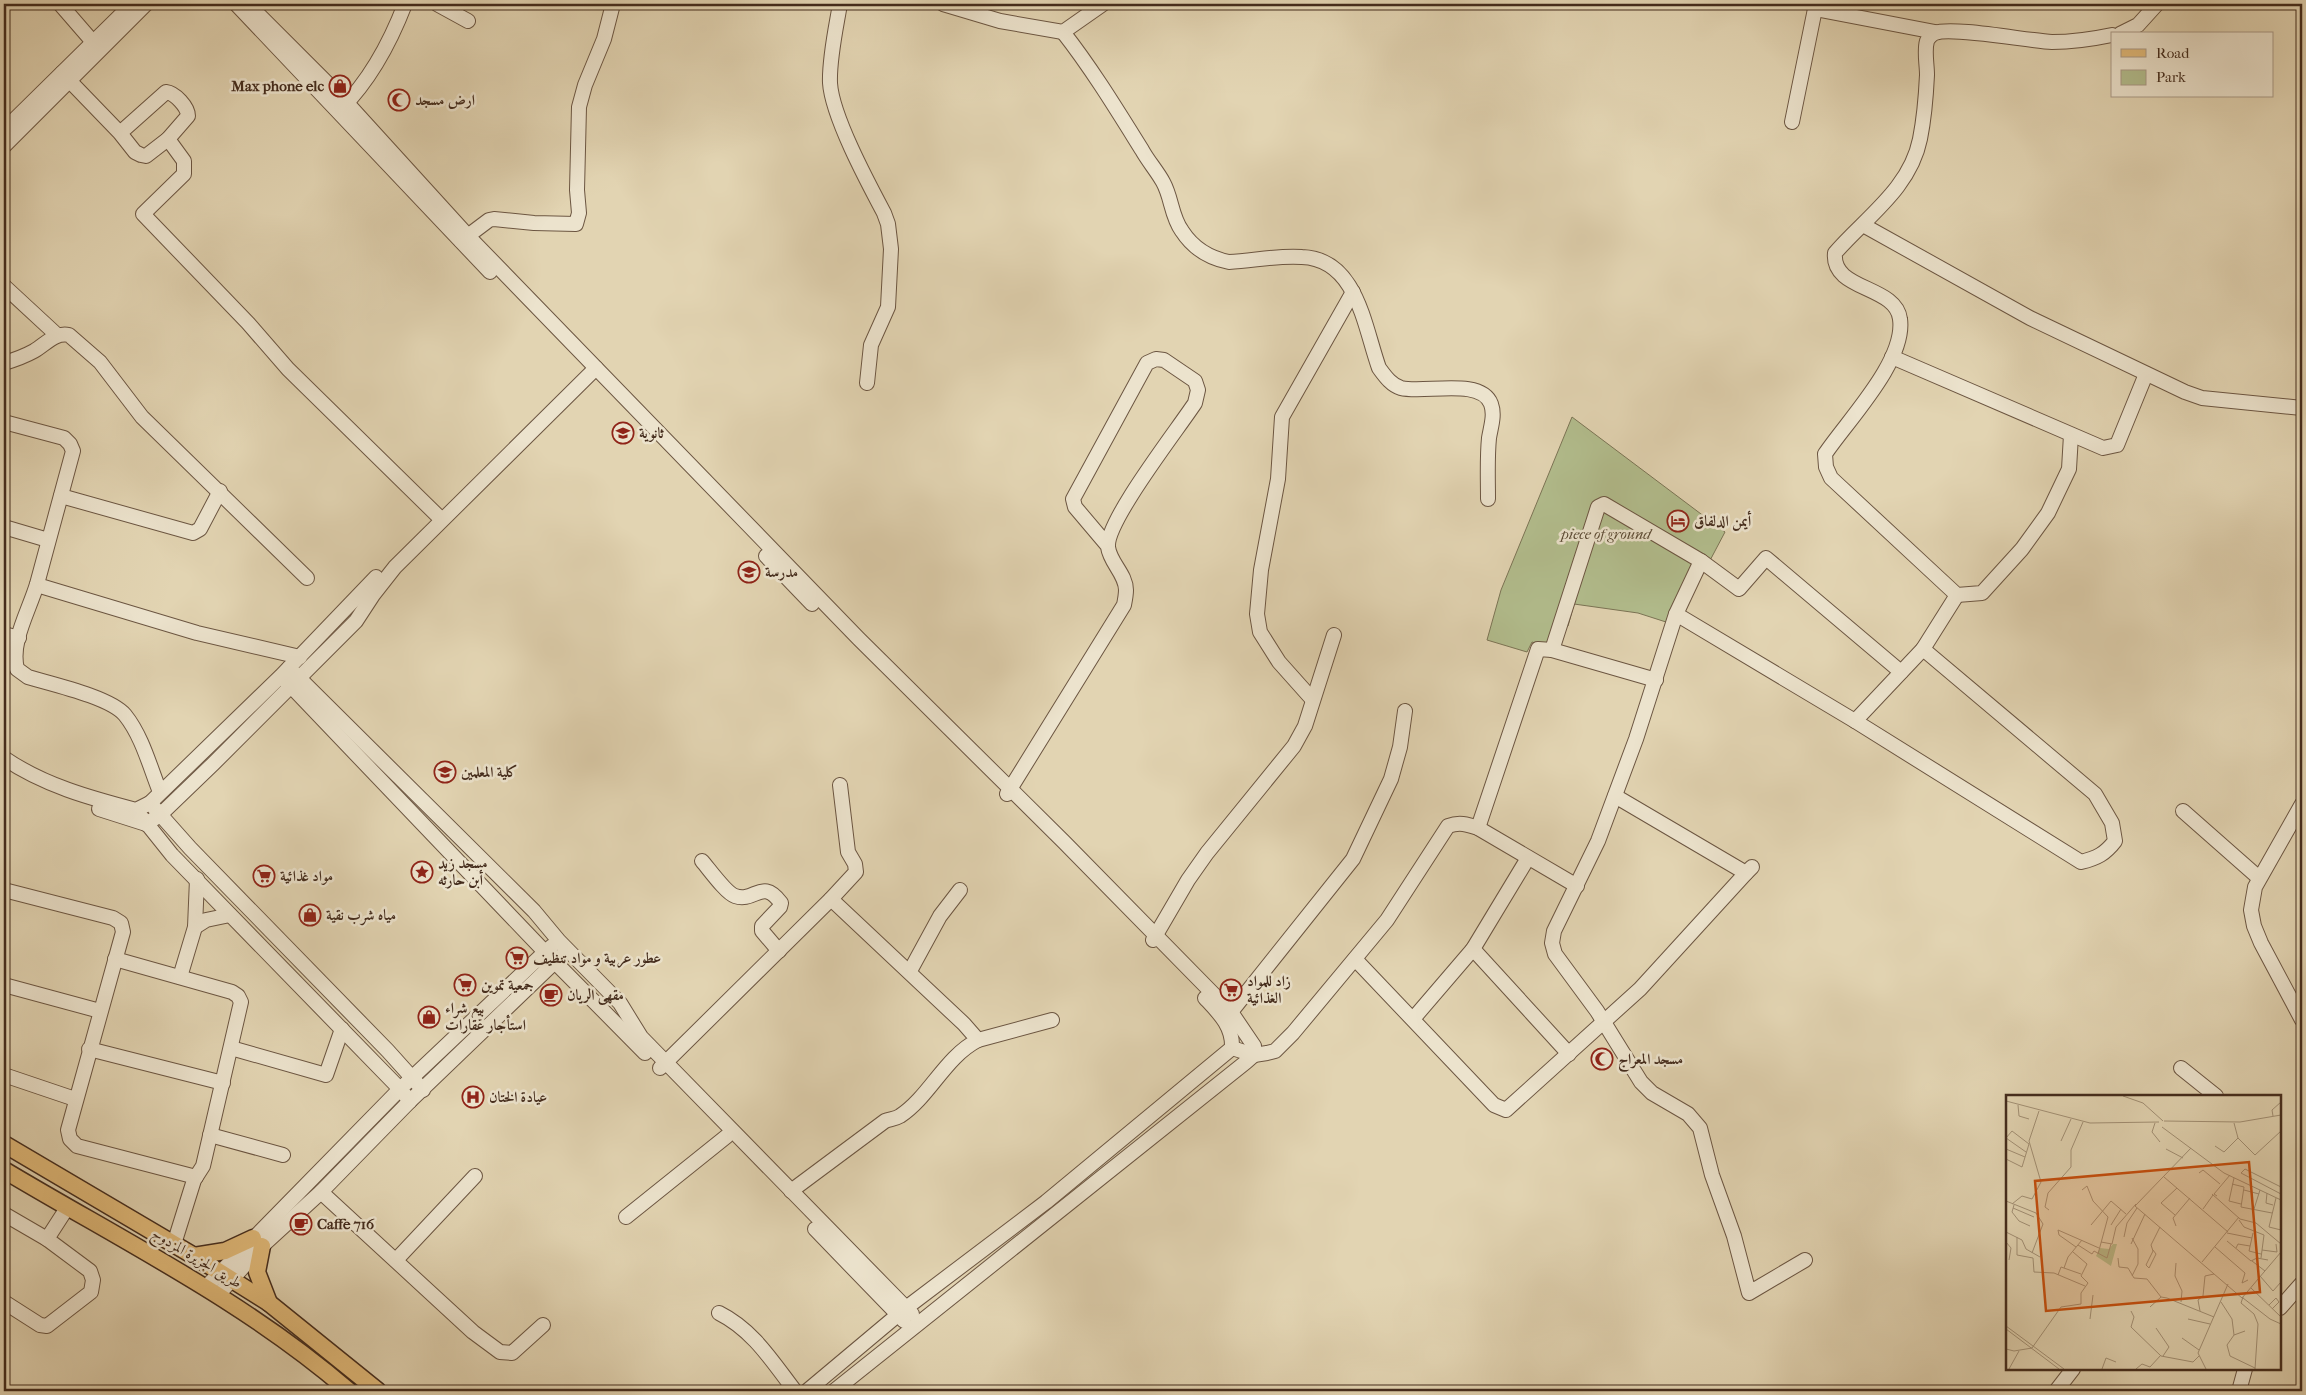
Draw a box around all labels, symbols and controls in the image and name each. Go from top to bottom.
legend [2111,32,2274,98]
text: Road [2156,44,2190,62]
text: Park [2156,68,2186,86]
shop icon: Max phone elc [328,74,352,98]
place label: Max phone elc [230,77,324,95]
mosque icon: ارض مسجد [387,88,411,112]
place label: ارض مسجد [415,91,475,110]
school or university icon: ثانوية [611,421,635,445]
place label: ثانوية [639,424,665,442]
hotel icon: أيمن الدلفاق [1666,509,1690,533]
place label: أيمن الدلفاق [1694,510,1752,532]
park label: piece of ground [1559,525,1653,543]
school or university icon: مدرسة [737,560,761,584]
place label: مدرسة [765,563,798,581]
school or university icon: كلية المعلمين [433,760,457,784]
place label: كلية المعلمين [461,763,518,781]
place label: مسجد زيد أبن حارثه [438,854,488,889]
place icon: مسجد زيد أبن حارثه [410,860,434,884]
supermarket icon: مواد غذائية [252,864,276,888]
place label: مواد غذائية [280,867,333,885]
shop icon: مياه شرب نقية [298,903,322,927]
place label: مياه شرب نقية [326,906,396,926]
supermarket icon: عطور عربية و مواد تنظيف [505,946,529,970]
place label: عطور عربية و مواد تنظيف [533,949,661,968]
place label: زاد للمواد الغذائية [1247,972,1291,1007]
supermarket icon: جمعية تموين [453,973,477,997]
place label: جمعية تموين [481,976,534,994]
supermarket icon: زاد للمواد الغذائية [1219,978,1243,1002]
cafe icon: مقهى الريان [539,983,563,1007]
place label: مقهى الريان [567,986,624,1005]
place label: بيع شراء استأجار عقارات [445,999,526,1034]
shop icon: بيع شراء استأجار عقارات [417,1005,441,1029]
mosque icon: مسجد المعراج [1590,1047,1614,1071]
place label: مسجد المعراج [1618,1050,1683,1073]
hospital icon: عيادة الختان [461,1085,485,1109]
place label: عيادة الختان [489,1088,547,1106]
inset map [2006,1095,2281,1370]
cafe icon: Caffe 716 [289,1212,313,1236]
place label: Caffe 716 [317,1215,375,1233]
street label: طريق الجزيرة المزدوج [147,1224,245,1295]

